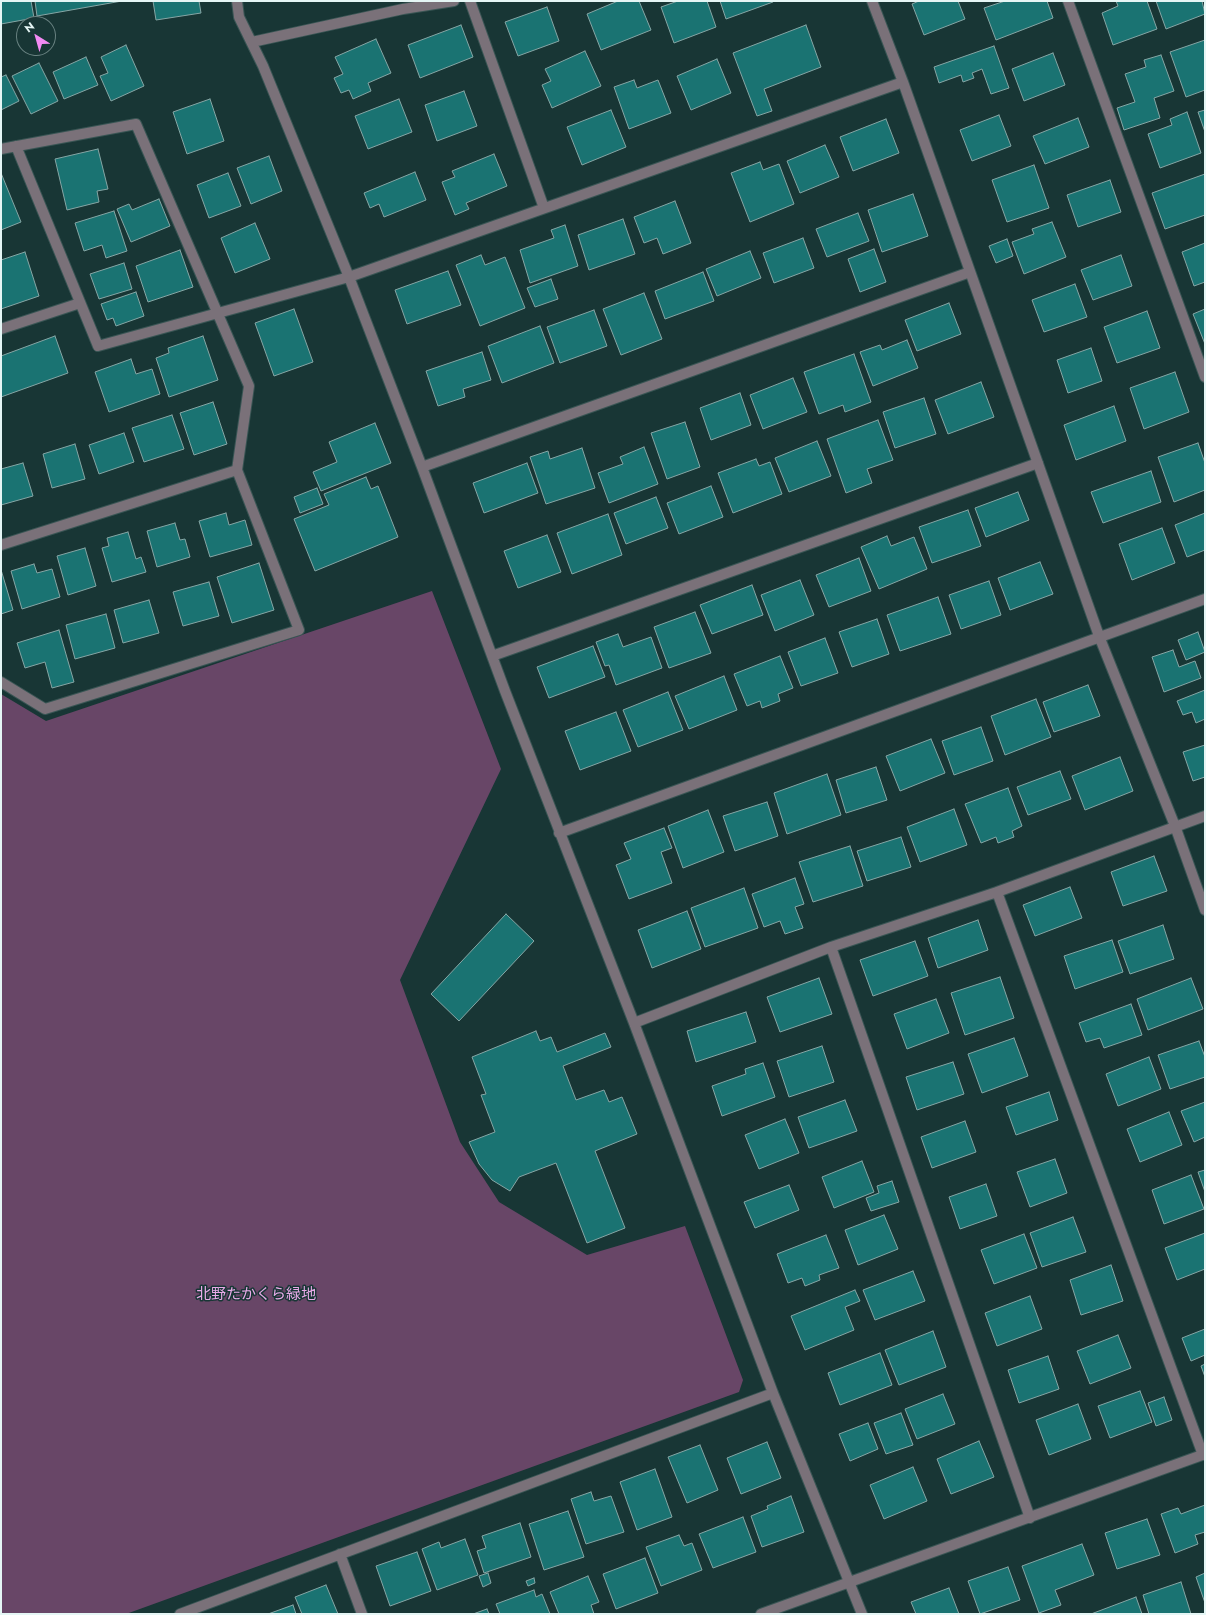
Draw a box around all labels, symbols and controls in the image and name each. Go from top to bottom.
north arrow [16,16,56,56]
text: N [21,18,38,36]
park label: 北野たかくら緑地 [196,1286,316,1304]

